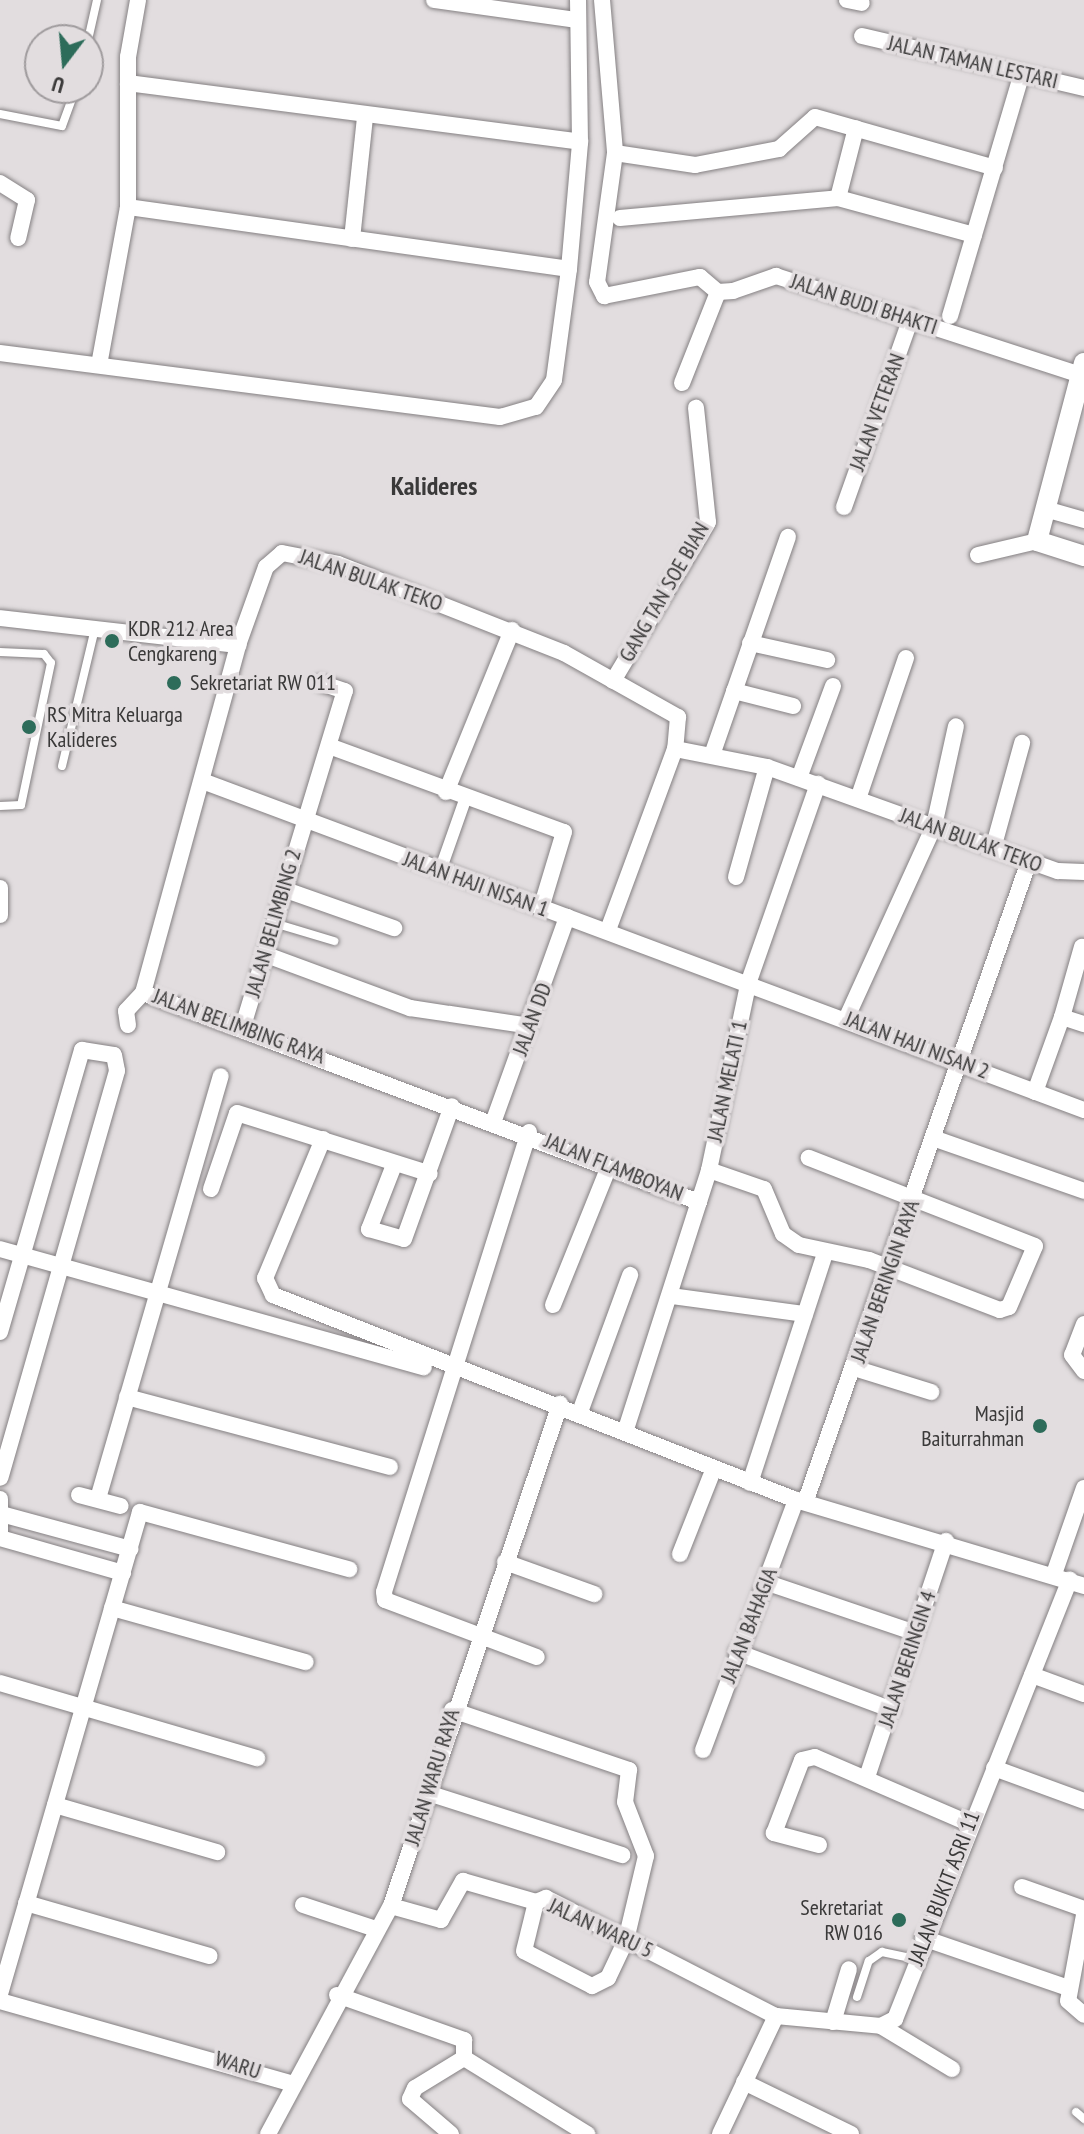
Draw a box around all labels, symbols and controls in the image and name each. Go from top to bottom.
north arrow [24,24,104,104]
street label: JALAN TAMAN LESTARI [885,30,1061,94]
text: U [49,70,67,100]
street label: JALAN BUDI BHAKTI [787,268,941,340]
street label: JALAN VETERAN [844,350,910,474]
district label: Kalideres [391,470,477,502]
street label: GANG TAN SOE BIAN [613,517,715,667]
street label: JALAN BULAK TEKO [295,543,447,617]
place label: KDR 212 Area Cengkareng [128,615,234,666]
marker: KDR 212 Area Cengkareng [103,632,121,650]
place label: Sekretariat RW 011 [190,670,336,696]
marker: Sekretariat RW 011 [165,674,183,692]
place label: RS Mitra Keluarga Kalideres [47,701,183,752]
marker: RS Mitra Keluarga Kalideres [18,716,40,738]
street label: JALAN BULAK TEKO [896,802,1046,878]
street label: JALAN BELIMBING 2 [239,846,307,1000]
street label: JALAN HAJI NISAN 1 [400,846,552,922]
street label: JALAN DD [507,979,557,1059]
street label: JALAN BELIMBING RAYA [149,983,329,1069]
street label: JALAN HAJI NISAN 2 [841,1005,993,1085]
street label: JALAN MELATI 1 [701,1018,753,1144]
street label: JALAN FLAMBOYAN [541,1127,687,1207]
street label: JALAN BERINGIN RAYA [845,1196,925,1366]
place label: Masjid Baiturrahman [921,1400,1024,1452]
marker: Masjid Baiturrahman [1031,1417,1049,1435]
street label: JALAN BAHAGIA [715,1564,783,1686]
street label: JALAN BERINGIN 4 [873,1588,941,1730]
street label: JALAN WARU RAYA [399,1705,465,1849]
street label: JALAN BUKIT ASRI 11 [902,1807,986,1969]
street label: JALAN WARU 5 [544,1892,658,1964]
place label: Sekretariat RW 016 [800,1894,883,1946]
marker: Sekretariat RW 016 [890,1911,908,1929]
street label: WARU [212,2045,264,2085]

